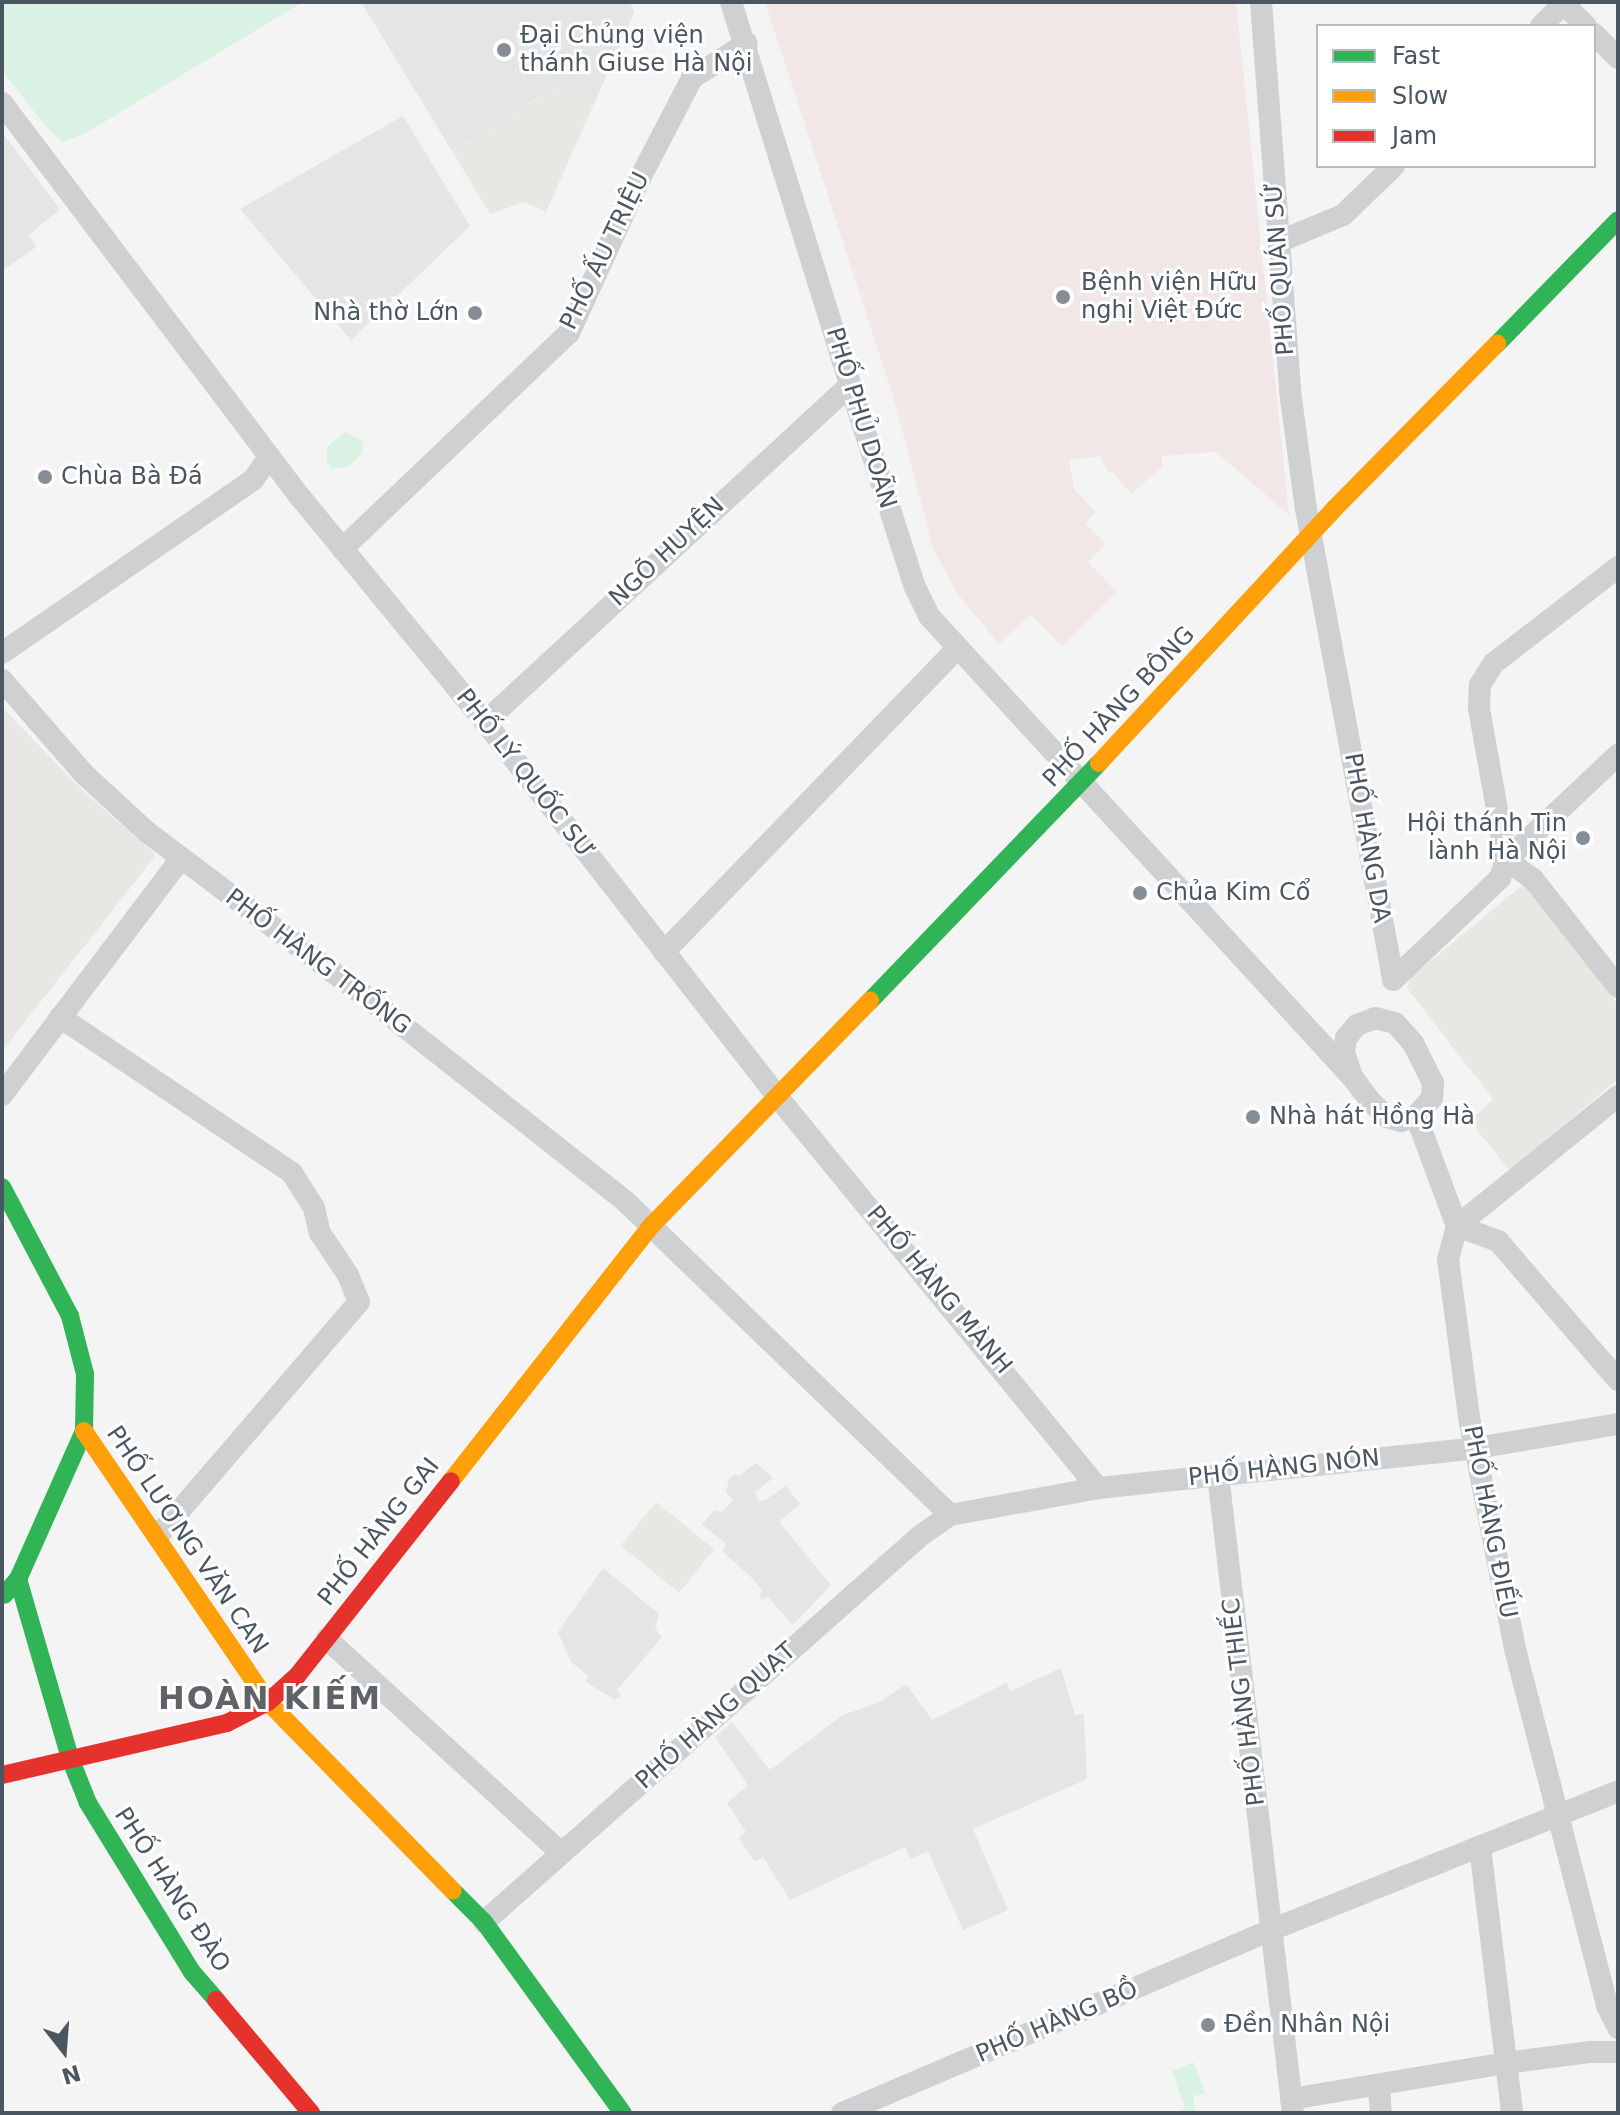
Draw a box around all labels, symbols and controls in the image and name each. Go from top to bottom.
place label: Đại Chủng viện thánh Giuse Hà Nội [520,22,752,78]
legend [1316,24,1596,168]
marker: Đại Chủng viện thánh Giuse Hà Nội [495,41,513,59]
text: Fast [1392,42,1440,70]
text: Slow [1392,82,1448,110]
text: Jam [1392,122,1437,150]
street label: PHỐ ẤU TRIỆU [554,167,656,335]
street label: PHỐ QUÁN SỨ [1260,182,1300,356]
place label: Bệnh viện Hữu nghị Việt Đức [1081,269,1257,325]
marker: Bệnh viện Hữu nghị Việt Đức [1052,286,1074,308]
place label: Nhà thờ Lớn [313,299,459,327]
marker: Nhà thờ Lớn [466,304,484,322]
street label: PHỐ PHỦ DOÃN [820,324,902,512]
place label: Chùa Bà Đá [61,463,203,491]
marker: Chùa Bà Đá [36,468,54,486]
street label: NGÕ HUYỆN [604,492,730,612]
street label: PHỐ HÀNG BÔNG [1037,621,1201,793]
street label: PHỐ LÝ QUỐC SƯ [450,684,600,864]
street label: PHỐ HÀNG DA [1338,751,1396,925]
place label: Hội thánh Tin lành Hà Nội [1407,810,1567,866]
marker: Hội thánh Tin lành Hà Nội [1574,829,1592,847]
place label: Chủa Kim Cổ [1156,879,1310,907]
street label: PHỐ HÀNG TRỐNG [220,883,416,1041]
marker: Chủa Kim Cổ [1131,884,1149,902]
place label: Nhà hát Hồng Hà [1269,1103,1475,1131]
marker: Nhà hát Hồng Hà [1244,1108,1262,1126]
street label: PHỐ HÀNG MÀNH [860,1200,1018,1380]
street label: PHỐ LƯƠNG VĂN CAN [100,1421,274,1659]
street label: PHỐ HÀNG ĐIẾU [1457,1423,1523,1621]
street label: PHỐ HÀNG NÓN [1187,1444,1381,1492]
street label: PHỐ HÀNG GAI [312,1452,446,1612]
street label: PHỐ HÀNG THIẾC [1217,1596,1271,1808]
street label: PHỐ HÀNG QUẠT [630,1637,802,1795]
district label: HOÀN KIẾM [158,1679,382,1717]
street label: PHỐ HÀNG ĐÀO [108,1802,236,1978]
street label: PHỐ HÀNG BỒ [972,1975,1142,2069]
north arrow [24,2011,104,2091]
place label: Đền Nhân Nội [1224,2011,1390,2039]
marker: Đền Nhân Nội [1199,2016,1217,2034]
text: N [59,2060,84,2089]

